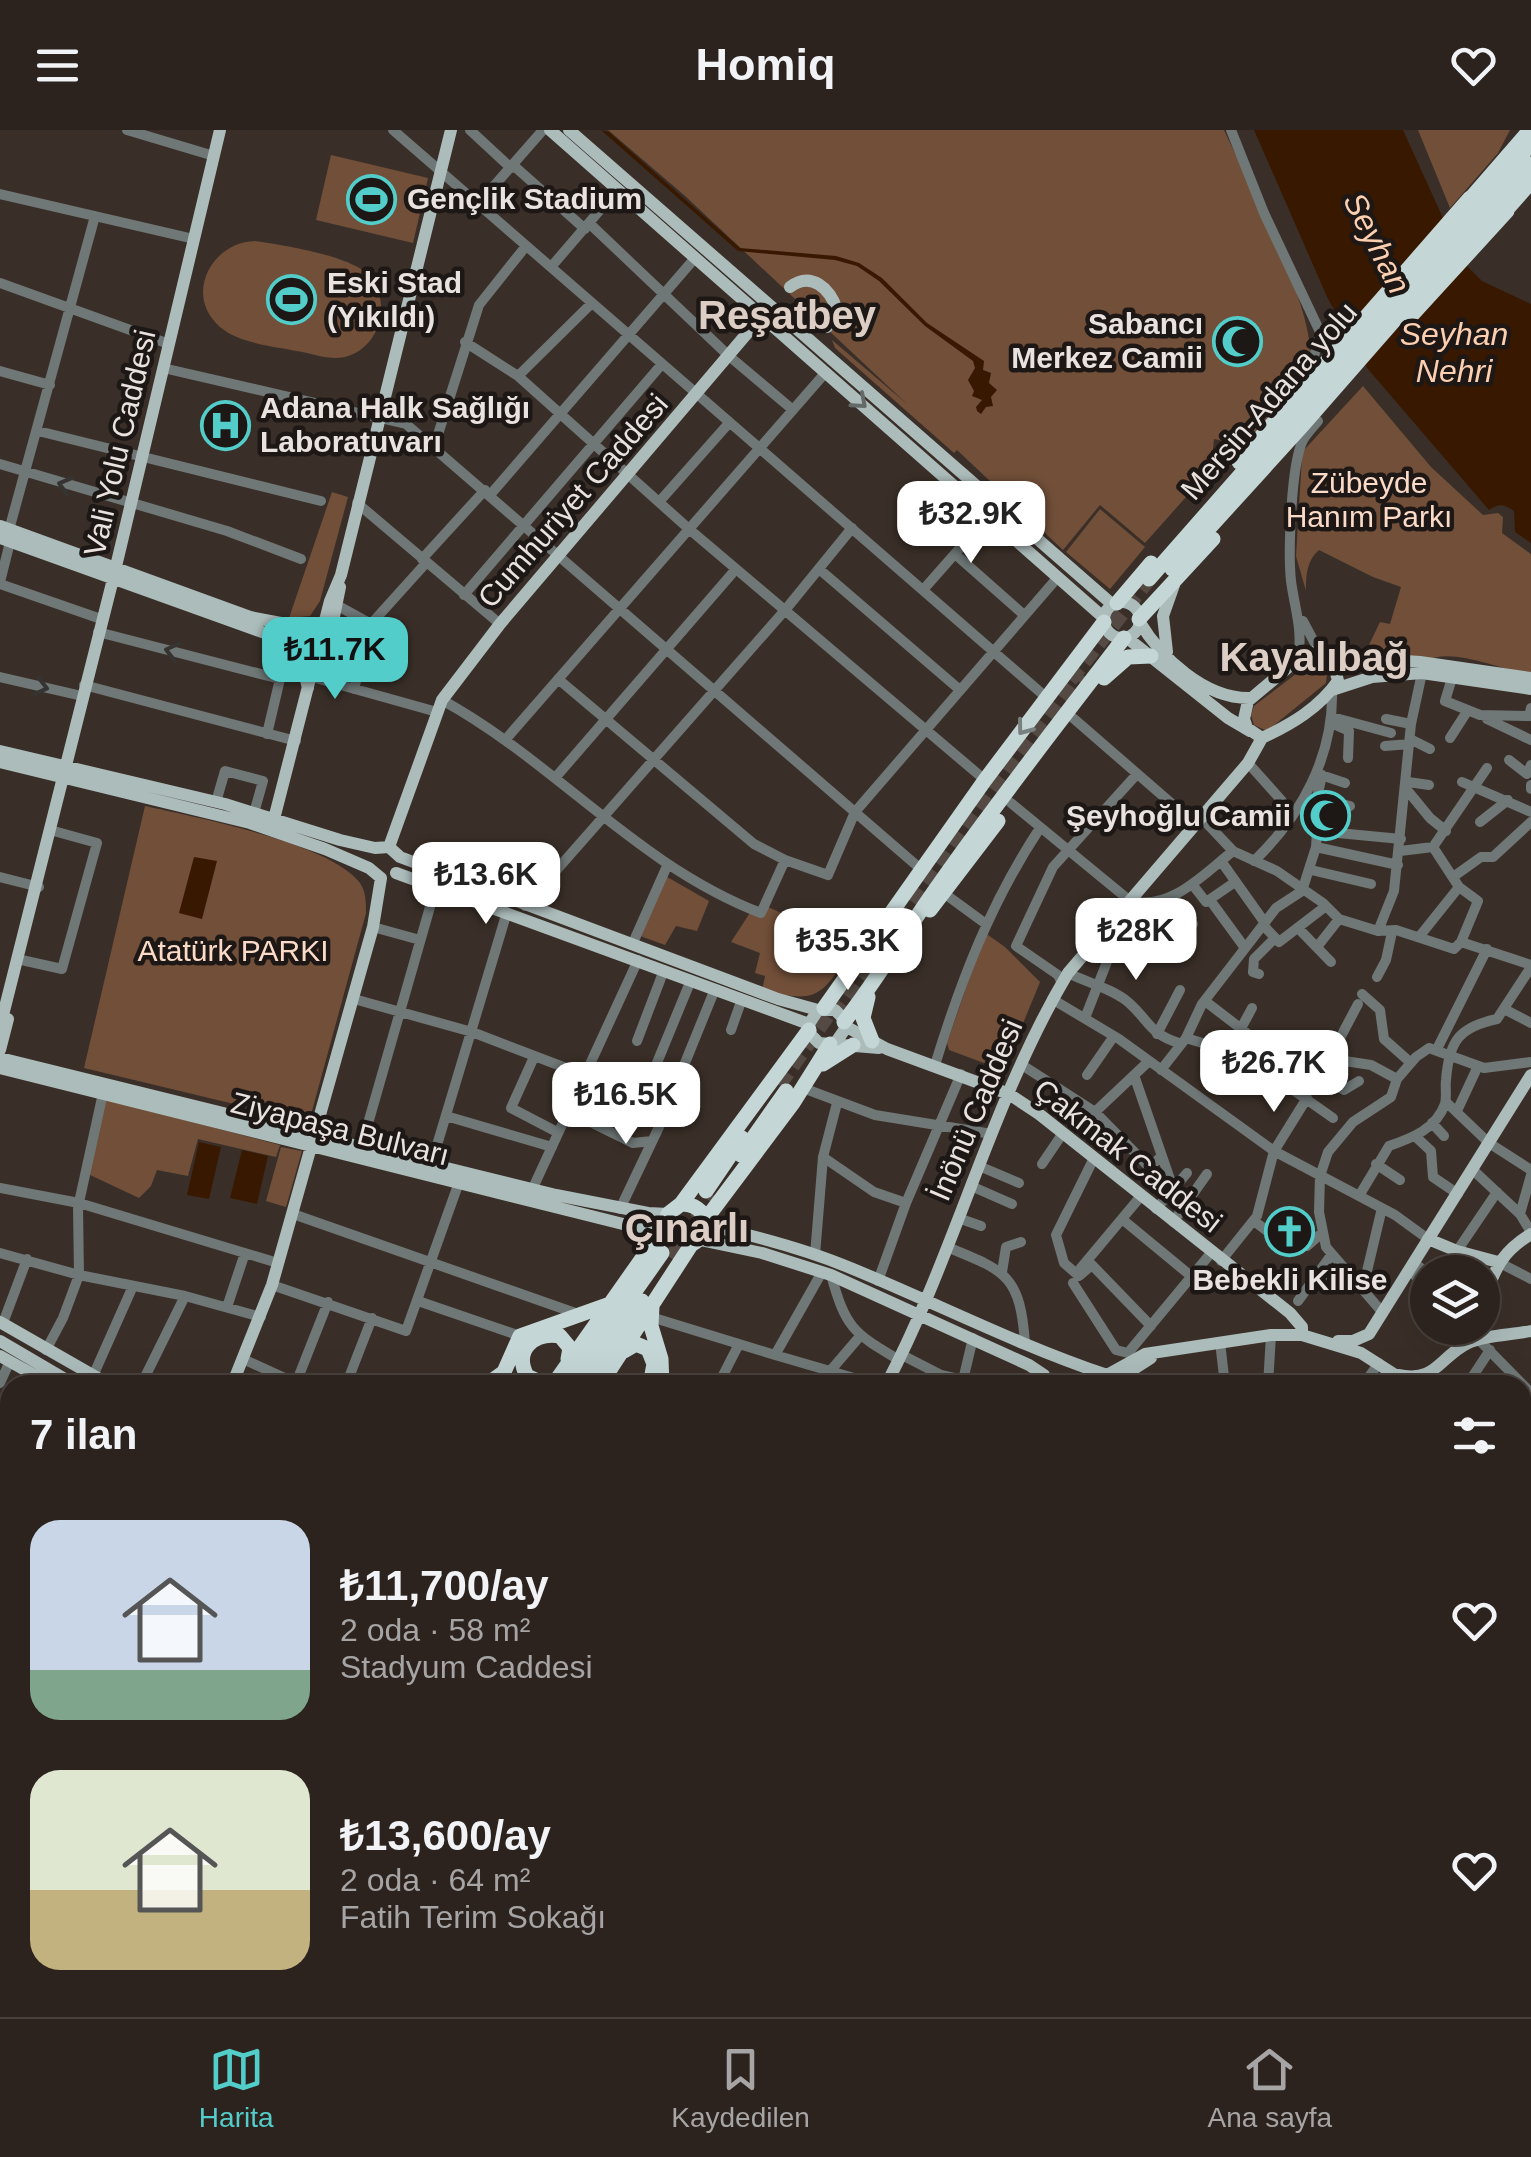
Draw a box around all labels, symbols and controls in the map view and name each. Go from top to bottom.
icon: menu [30,38,85,93]
icon: heart [1446,38,1501,93]
text: Homiq [696,39,836,90]
sports icon: Gençlik Stadium [346,173,398,225]
place label: Gençlik Stadium [407,182,642,215]
water label: Seyhan [1336,186,1418,300]
place label: Eski Stad (Yıkıldı) [327,266,462,333]
sports icon: Eski Stad (Yıkıldı) [266,274,318,326]
district label: Reşatbey [698,293,877,337]
street label: Mersin-Adana yolu [1174,295,1363,506]
place label: Sabancı Merkez Camii [1011,307,1203,374]
mosque icon: Sabancı Merkez Camii [1212,315,1264,367]
water label: Seyhan Nehri [1400,316,1508,389]
street label: Vali Yolu Caddesi [77,326,162,559]
street label: Cumhuriyet Caddesi [471,387,674,614]
place label: Adana Halk Sağlığı Laboratuvarı [260,391,530,458]
one-way arrow [848,391,867,409]
hospital icon: Adana Halk Sağlığı Laboratuvarı [199,399,251,451]
park label: Zübeyde Hanım Parkı [1286,466,1452,533]
one-way arrow [57,475,74,496]
pin: ₺32.9K [890,481,1052,566]
text: ₺32.9K [919,495,1023,531]
pin: ₺11.7K [254,617,416,702]
text: ₺11.7K [284,631,386,667]
district label: Kayalıbağ [1220,635,1408,679]
one-way arrow [164,642,181,663]
one-way arrow [32,675,49,696]
one-way arrow [1019,716,1036,734]
mosque icon: Şeyhoğlu Camii [1300,790,1352,842]
place label: Şeyhoğlu Camii [1066,799,1291,832]
pin: ₺13.6K [405,842,567,927]
text: ₺13.6K [434,856,538,892]
pin: ₺28K [1077,898,1195,983]
pin: ₺35.3K [767,908,929,993]
text: ₺28K [1097,912,1175,948]
text: ₺35.3K [796,922,900,958]
park label: Atatürk PARKI [137,934,329,967]
street label: İnönü Caddesi [923,1014,1029,1205]
pin: ₺26.7K [1193,1030,1355,1115]
text: ₺26.7K [1222,1044,1326,1080]
pin: ₺16.5K [545,1062,707,1147]
street label: Çakmak Caddesi [1028,1072,1228,1239]
text: ₺16.5K [574,1076,678,1112]
street label: Ziyapaşa Bulvarı [228,1085,453,1172]
church icon: Bebekli Kilise [1264,1205,1316,1257]
district label: Çınarlı [625,1206,749,1250]
map controls [1410,1255,1500,1345]
button: layers [1410,1255,1500,1345]
place label: Bebekli Kilise [1192,1263,1388,1296]
icon: filters [1447,1408,1502,1463]
text: 7 ilan [30,1411,137,1458]
icon: home [110,1560,230,1680]
text: ₺11,700/ay [340,1562,549,1609]
icon: heart [1447,1593,1502,1648]
text: 2 oda · 58 m² [340,1612,530,1648]
text: Stadyum Caddesi [340,1649,593,1685]
icon: home [110,1810,230,1930]
text: ₺13,600/ay [340,1812,551,1859]
icon: heart [1447,1843,1502,1898]
text: 2 oda · 64 m² [340,1862,530,1898]
text: Fatih Terim Sokağı [340,1899,606,1935]
tab: Harita [199,2042,274,2134]
tab: Kaydedilen [671,2042,810,2134]
tab: Ana sayfa [1208,2042,1332,2134]

